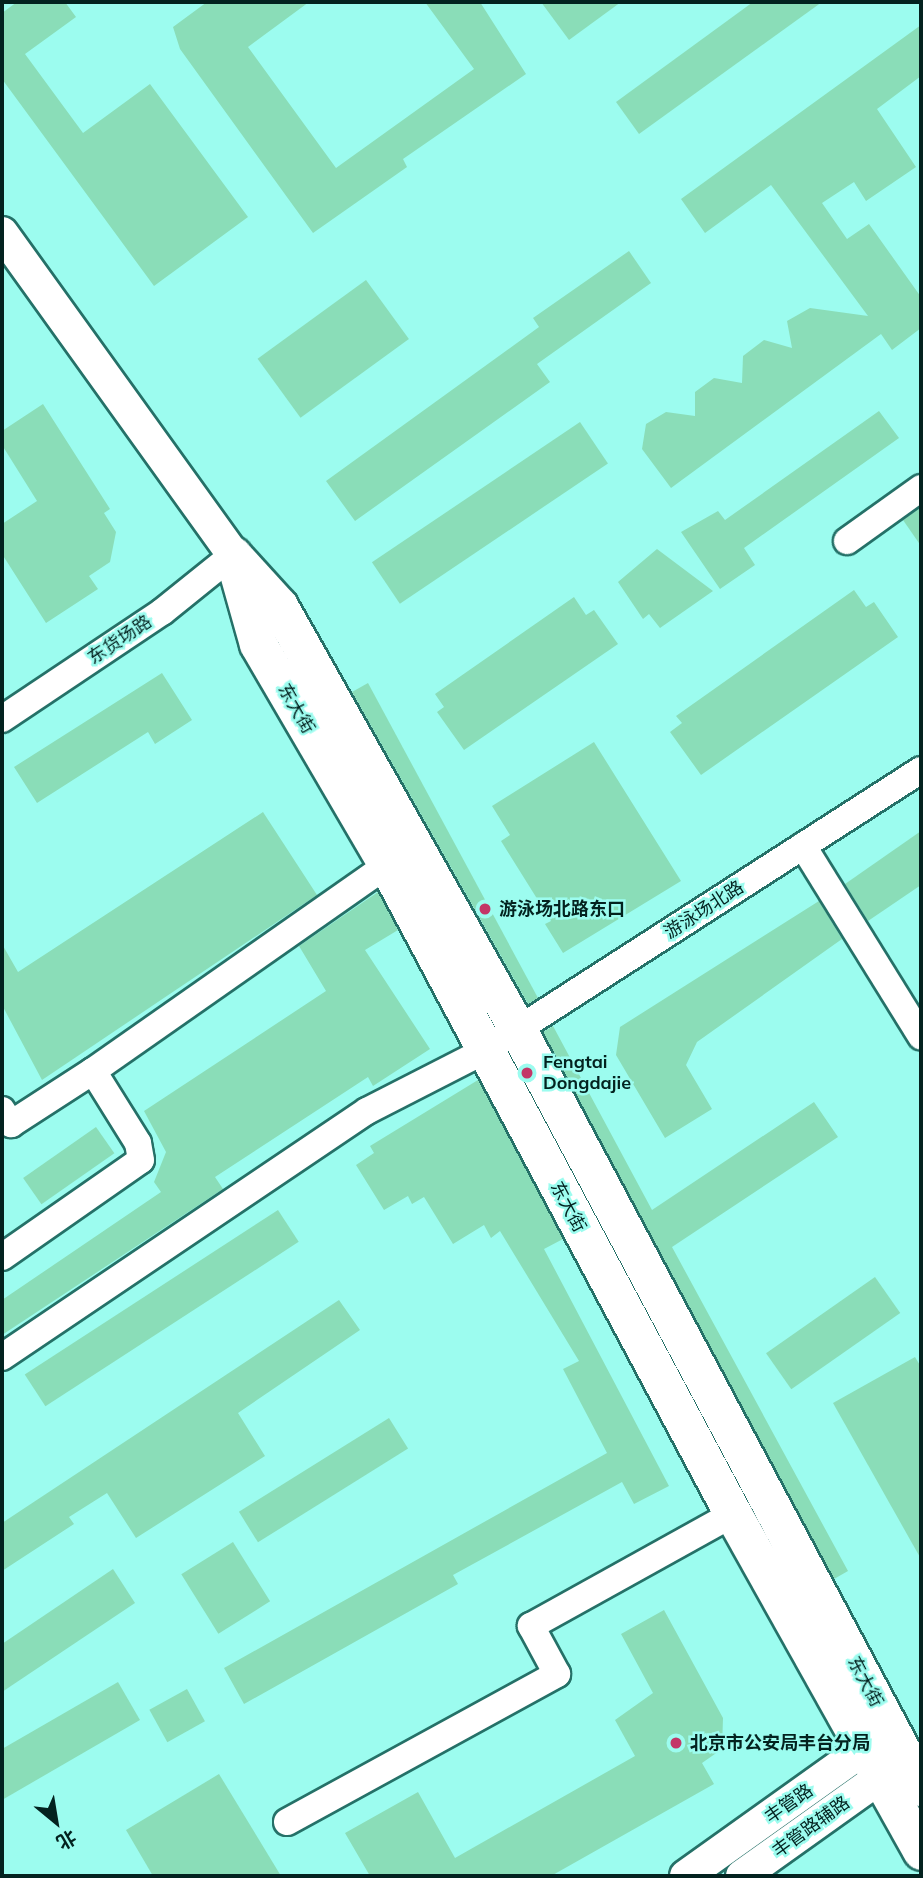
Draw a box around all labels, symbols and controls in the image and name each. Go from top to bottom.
street label: 东货场路 [84,611,156,669]
street label: 东大街 [273,680,319,738]
street label: 游泳场北路 [660,876,748,944]
place label: 游泳场北路东口 [499,898,625,920]
marker: 游泳场北路东口 [477,901,493,917]
place label: Fengtai Dongdajie [543,1052,631,1094]
marker: Fengtai Dongdajie [517,1063,537,1083]
street label: 东大街 [546,1178,590,1236]
street label: 东大街 [843,1653,887,1711]
place label: 北京市公安局丰台分局 [690,1732,870,1754]
marker: 北京市公安局丰台分局 [668,1735,684,1751]
street label: 丰管路 [761,1780,817,1828]
north arrow [21,1787,91,1857]
street label: 丰管路辅路 [768,1792,854,1862]
text: 北 [52,1825,81,1855]

